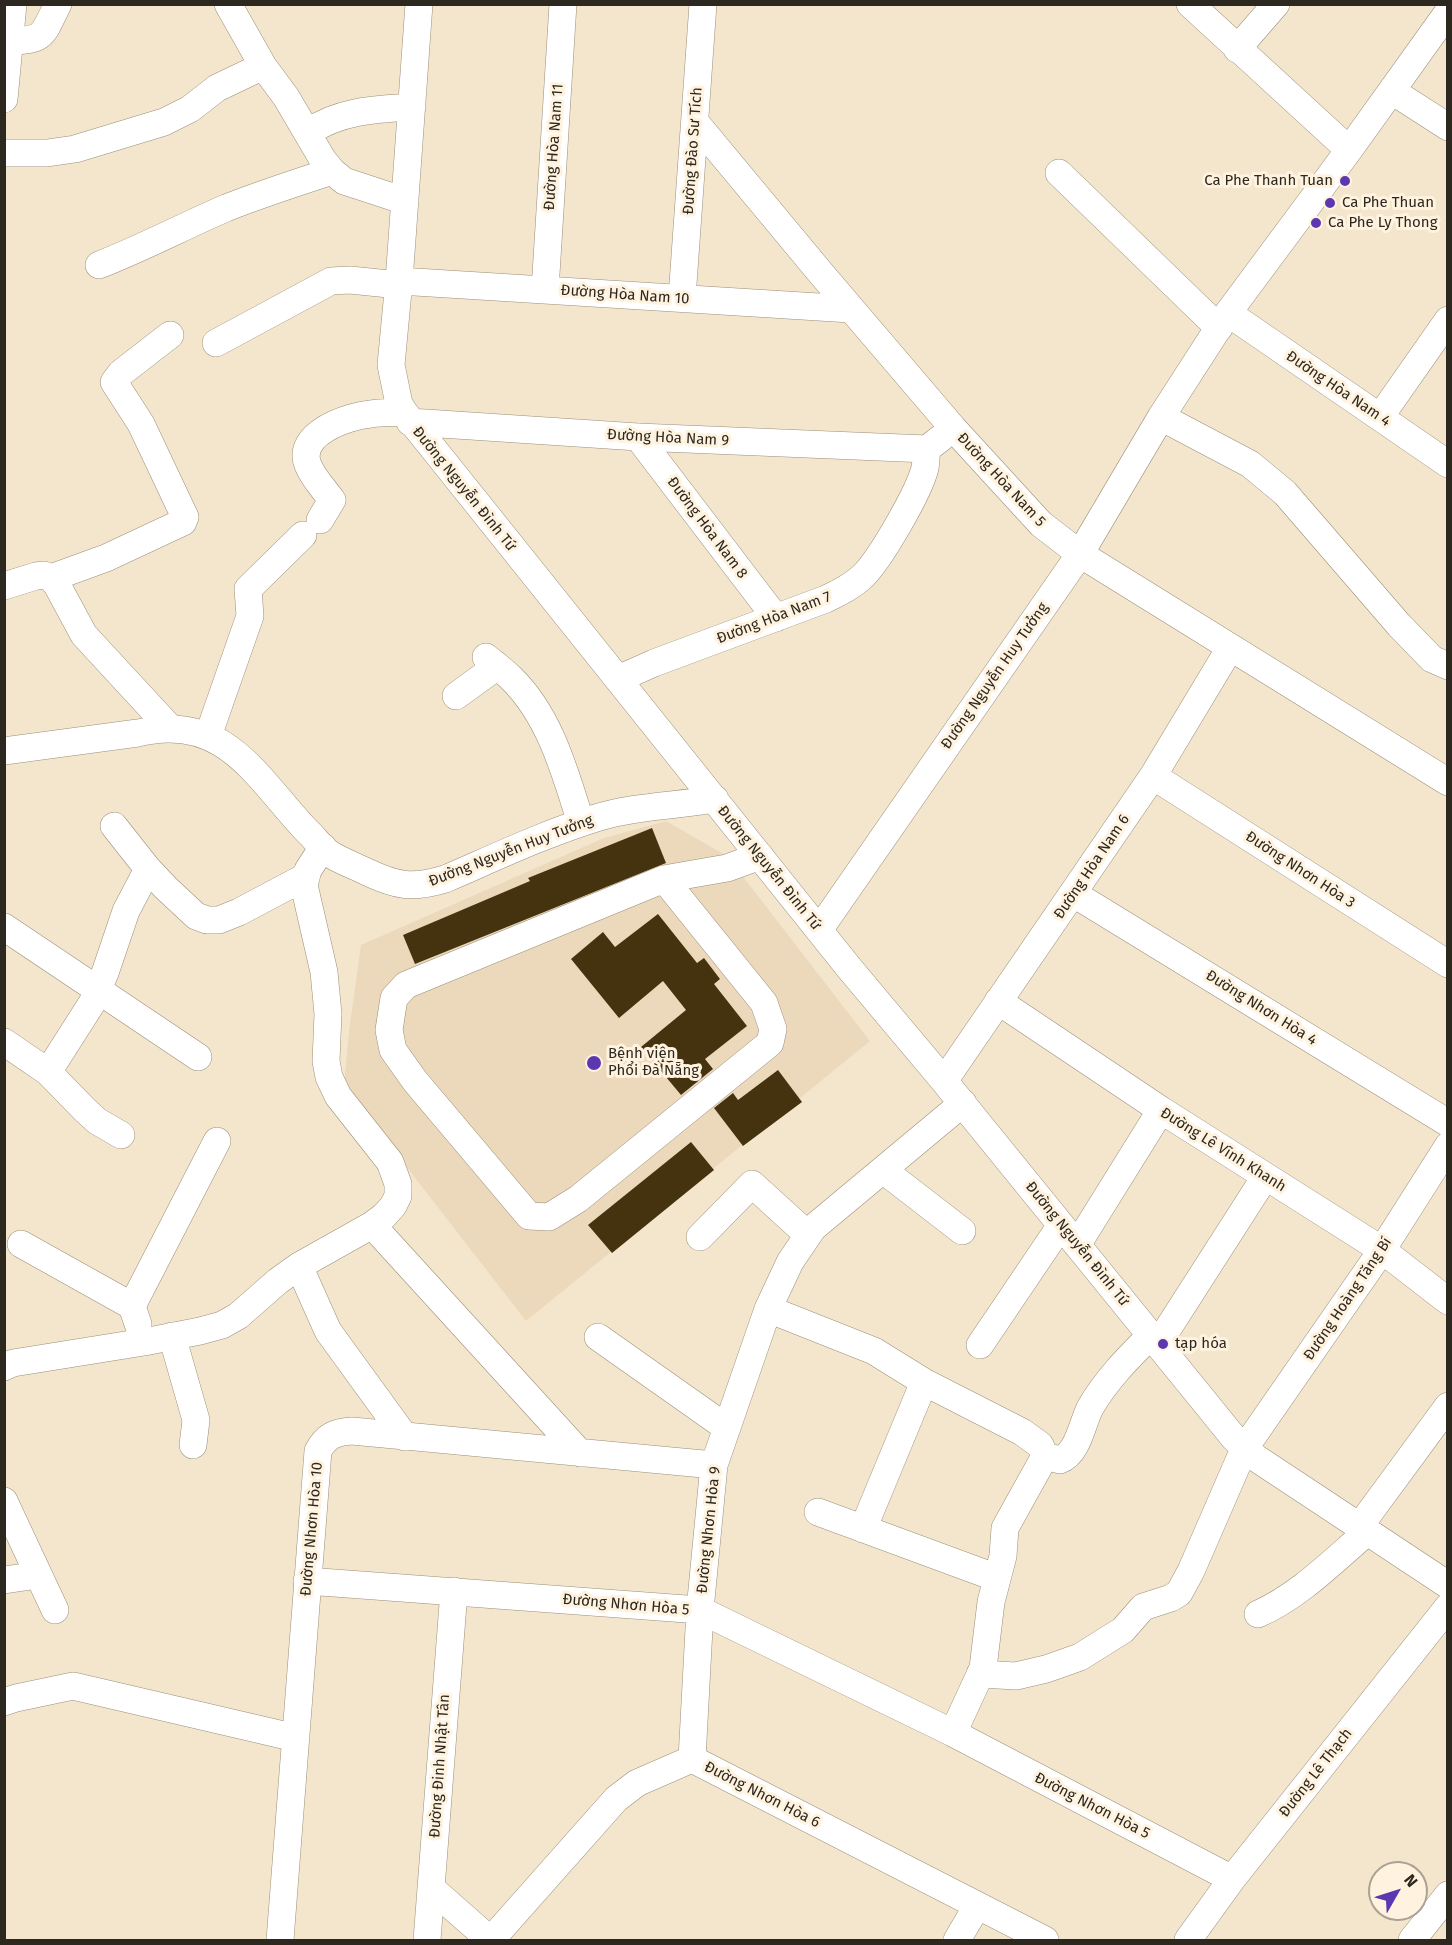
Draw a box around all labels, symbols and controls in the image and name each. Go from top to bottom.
street label: Đường Hòa Nam 11 [541,83,567,211]
street label: Đường Đào Sư Tích [680,87,706,215]
place label: Ca Phe Thanh Tuan [1204,172,1333,190]
marker: Ca Phe Thanh Tuan [1338,174,1352,188]
place label: Ca Phe Thuan [1342,194,1434,212]
marker: Ca Phe Thuan [1323,196,1337,210]
place label: Ca Phe Ly Thong [1328,214,1437,232]
marker: Ca Phe Ly Thong [1309,216,1323,230]
street label: Đường Hòa Nam 10 [560,282,690,308]
street label: Đường Hòa Nam 4 [1282,347,1394,431]
street label: Đường Nguyễn Đình Tứ [408,423,520,555]
street label: Đường Hòa Nam 9 [607,426,729,450]
street label: Đường Hòa Nam 5 [953,429,1049,531]
street label: Đường Hòa Nam 8 [663,474,751,582]
street label: Đường Hòa Nam 7 [714,588,834,648]
street label: Đường Nguyễn Huy Tưởng [938,599,1052,753]
street label: Đường Nguyễn Đình Tứ [713,802,825,934]
street label: Đường Nguyễn Huy Tưởng [426,811,596,891]
street label: Đường Hòa Nam 6 [1050,811,1134,923]
street label: Đường Nhơn Hòa 3 [1242,828,1358,912]
street label: Đường Nhơn Hòa 4 [1202,967,1320,1049]
place label: Bệnh viện Phổi Đà Nẵng [608,1045,699,1080]
marker: Bệnh viện Phổi Đà Nẵng [585,1054,603,1072]
street label: Đường Lê Vĩnh Khanh [1157,1104,1289,1196]
street label: Đường Nguyễn Đình Tứ [1021,1178,1133,1310]
street label: Đường Hoàng Tăng Bí [1300,1234,1396,1364]
place label: tạp hóa [1175,1335,1227,1353]
marker: tạp hóa [1156,1337,1170,1351]
street label: Đường Nhơn Hòa 10 [297,1461,327,1597]
street label: Đường Nhơn Hòa 9 [693,1466,725,1594]
street label: Đường Nhơn Hòa 5 [562,1590,690,1620]
street label: Đường Đinh Nhật Tân [426,1693,454,1839]
street label: Đường Lê Thạch [1276,1725,1356,1821]
street label: Đường Nhơn Hòa 6 [701,1758,823,1832]
street label: Đường Nhơn Hòa 5 [1031,1769,1153,1843]
north arrow [1368,1861,1428,1921]
text: N [1400,1871,1422,1891]

